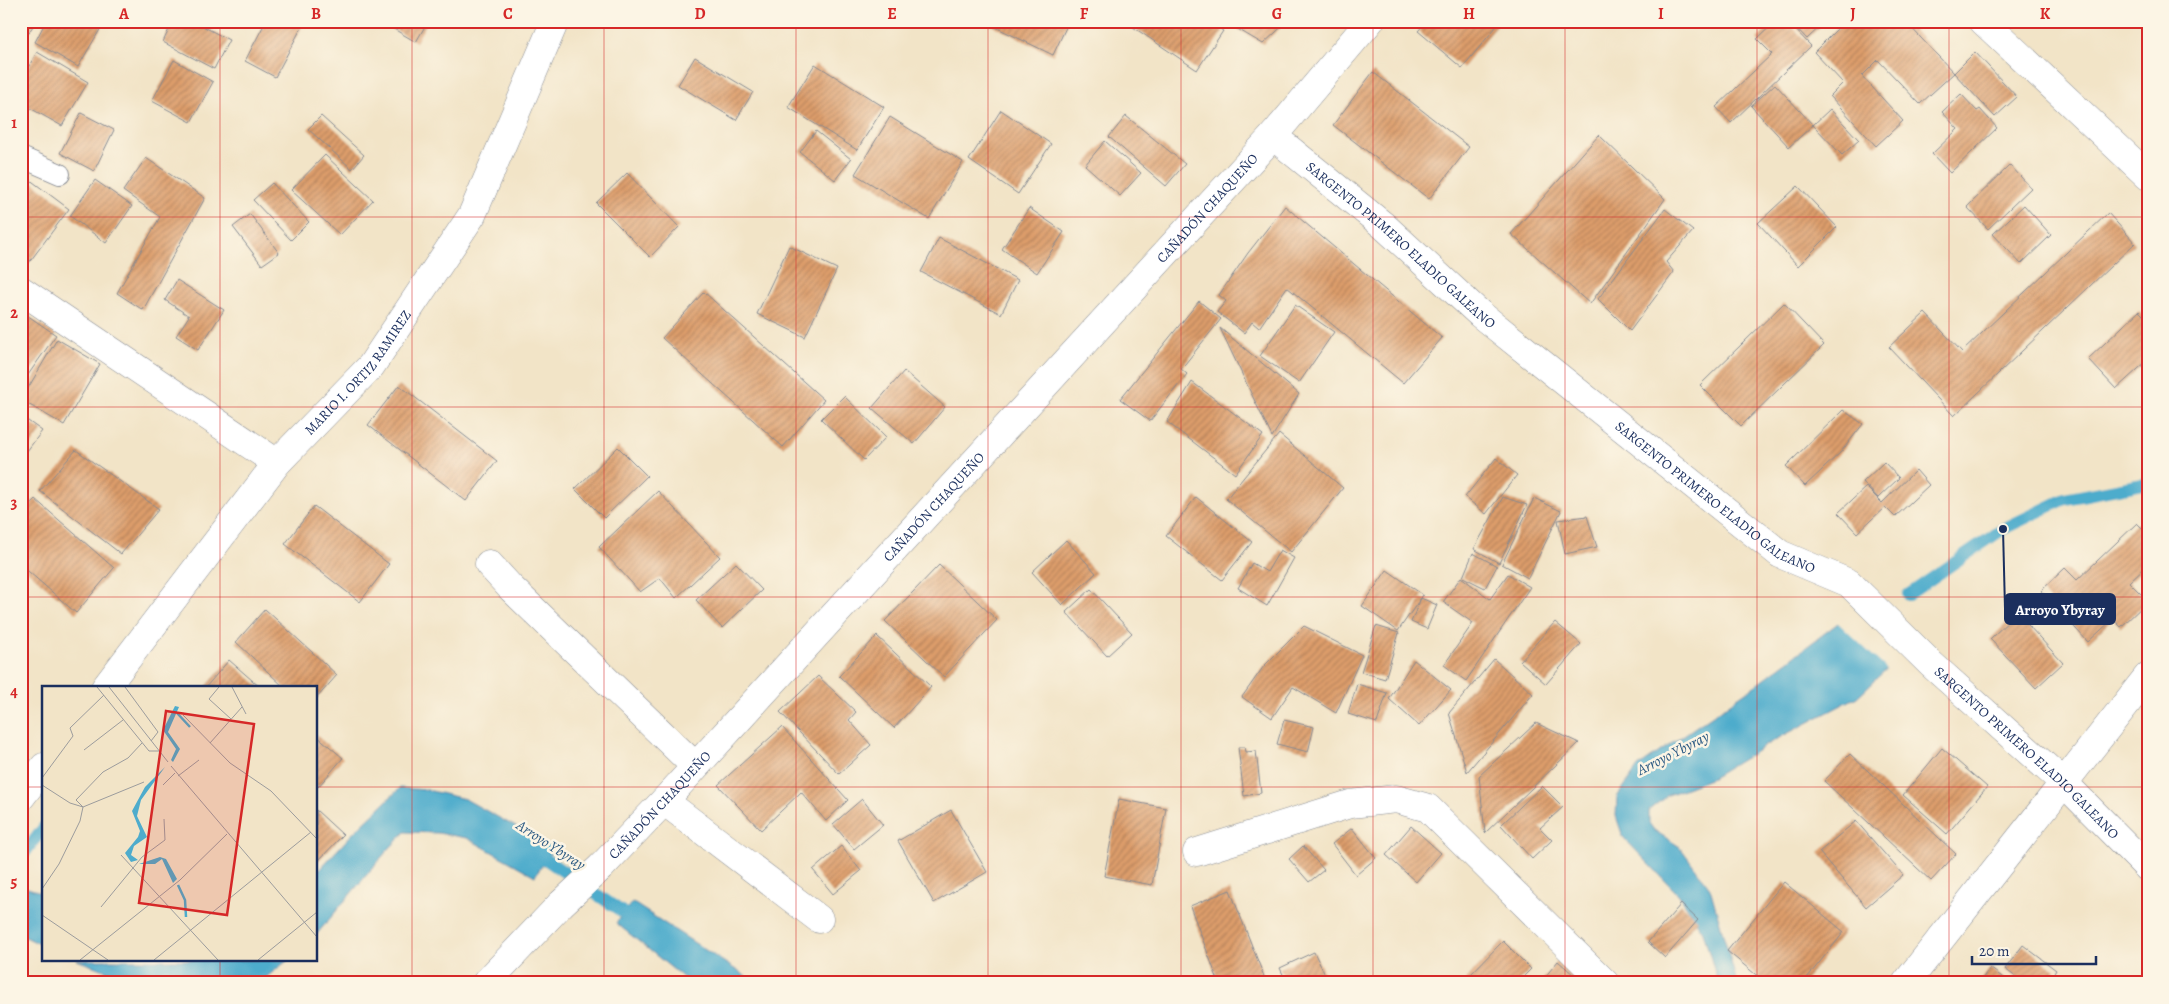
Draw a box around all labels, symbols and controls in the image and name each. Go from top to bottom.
text: A [118,3,130,25]
text: B [311,3,321,25]
text: C [503,3,513,25]
text: D [694,3,706,25]
text: E [887,3,897,25]
text: F [1080,3,1089,25]
text: G [1272,3,1282,25]
text: H [1463,3,1475,25]
text: I [1658,3,1664,25]
text: J [1850,3,1856,25]
text: K [2040,3,2051,25]
text: 1 [11,112,17,134]
street label: CAÑADÓN CHAQUEÑO [1152,149,1263,267]
street label: SARGENTO PRIMERO ELADIO GALEANO [1302,157,1500,333]
text: 2 [10,302,18,324]
street label: MARIO I. ORTIZ RAMIREZ [300,306,416,439]
street label: SARGENTO PRIMERO ELADIO GALEANO [1611,417,1818,578]
street label: CAÑADÓN CHAQUEÑO [879,448,989,566]
text: 3 [11,492,18,514]
callout: Arroyo Ybyray [2005,594,2115,624]
text: Arroyo Ybyray [2014,600,2106,620]
street label: SARGENTO PRIMERO ELADIO GALEANO [1930,662,2123,844]
text: 4 [10,681,18,703]
inset map [42,686,318,962]
water label: Arroyo Ybyray [1633,726,1713,780]
street label: CAÑADÓN CHAQUEÑO [604,747,716,864]
water label: Arroyo Ybyray [512,815,590,875]
text: 5 [11,871,18,893]
scale bar [1972,934,2095,966]
text: 20 m [1979,941,2010,961]

